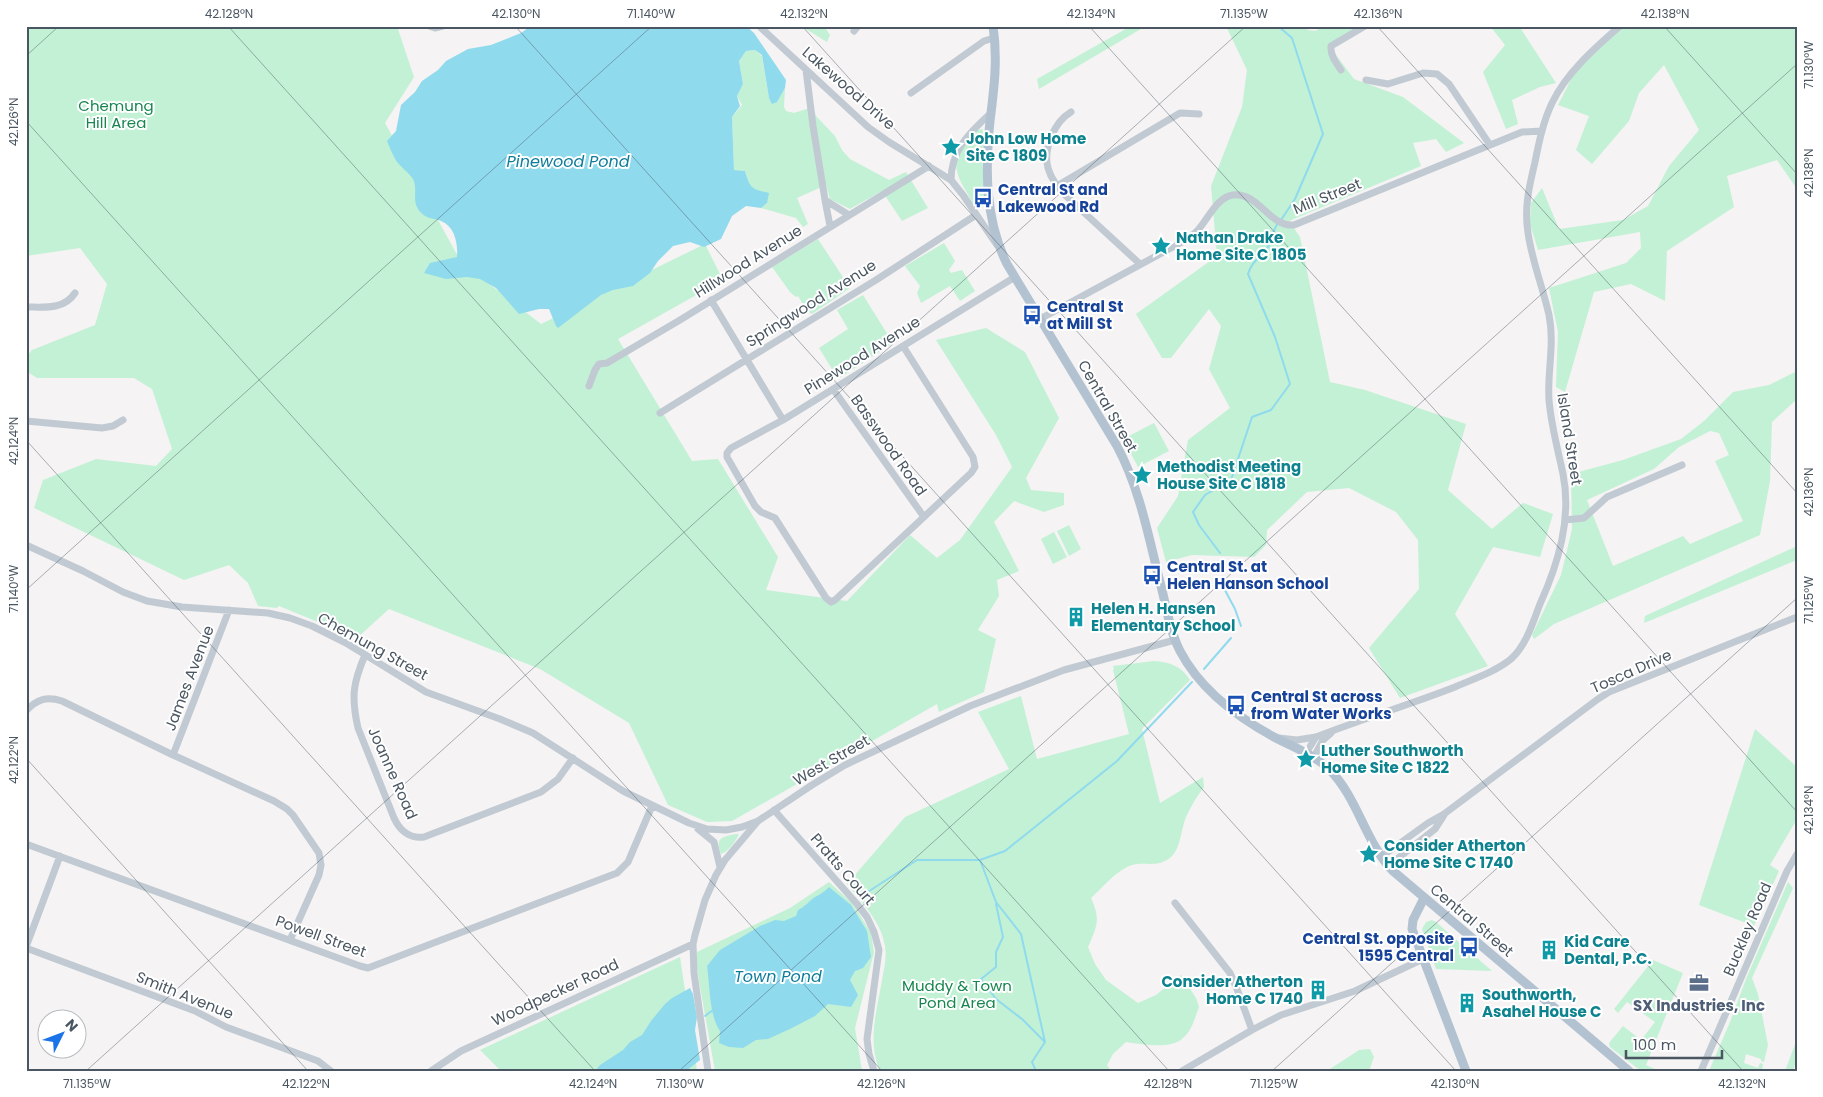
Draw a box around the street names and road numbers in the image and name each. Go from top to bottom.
street label: Lakewood Drive [798,42,900,134]
street label: Mill Street [1290,173,1364,219]
street label: Hillwood Avenue [690,219,806,303]
street label: Springwood Avenue [742,254,880,352]
street label: Pinewood Avenue [800,311,924,399]
street label: Central Street [1073,356,1143,456]
street label: Basswood Road [846,390,932,500]
street label: Island Street [1552,391,1588,487]
street label: Chemung Street [314,607,432,685]
street label: James Avenue [159,622,219,734]
street label: Tosca Drive [1587,644,1675,698]
street label: Joanne Road [363,723,423,823]
street label: West Street [789,730,873,790]
street label: Pratts Court [806,829,880,909]
street label: Central Street [1426,879,1518,961]
street label: Buckley Road [1718,879,1776,979]
street label: Powell Street [273,910,369,962]
street label: Woodpecker Road [488,953,622,1031]
street label: Smith Avenue [133,966,237,1024]

